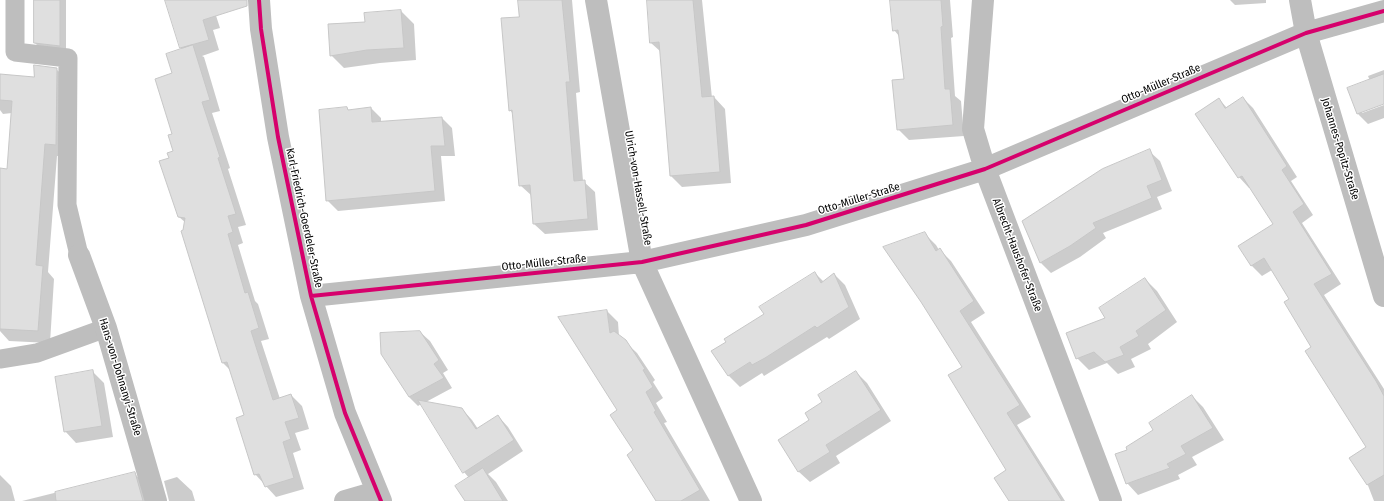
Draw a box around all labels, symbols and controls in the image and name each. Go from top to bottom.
street label: Otto-Müller-Straße [1119,61,1203,107]
street label: Johannes-Popitz-Straße [1318,96,1362,202]
street label: Ulrich-von-Hassell-Straße [621,130,655,246]
street label: Karl-Friedrich-Goerdeler-Straße [283,147,325,289]
street label: Otto-Müller-Straße [816,180,902,218]
street label: Albrecht-Haushofer-Straße [989,196,1045,314]
street label: Otto-Müller-Straße [501,252,587,274]
street label: Hans-von-Dohnanyi-Straße [96,317,144,437]

